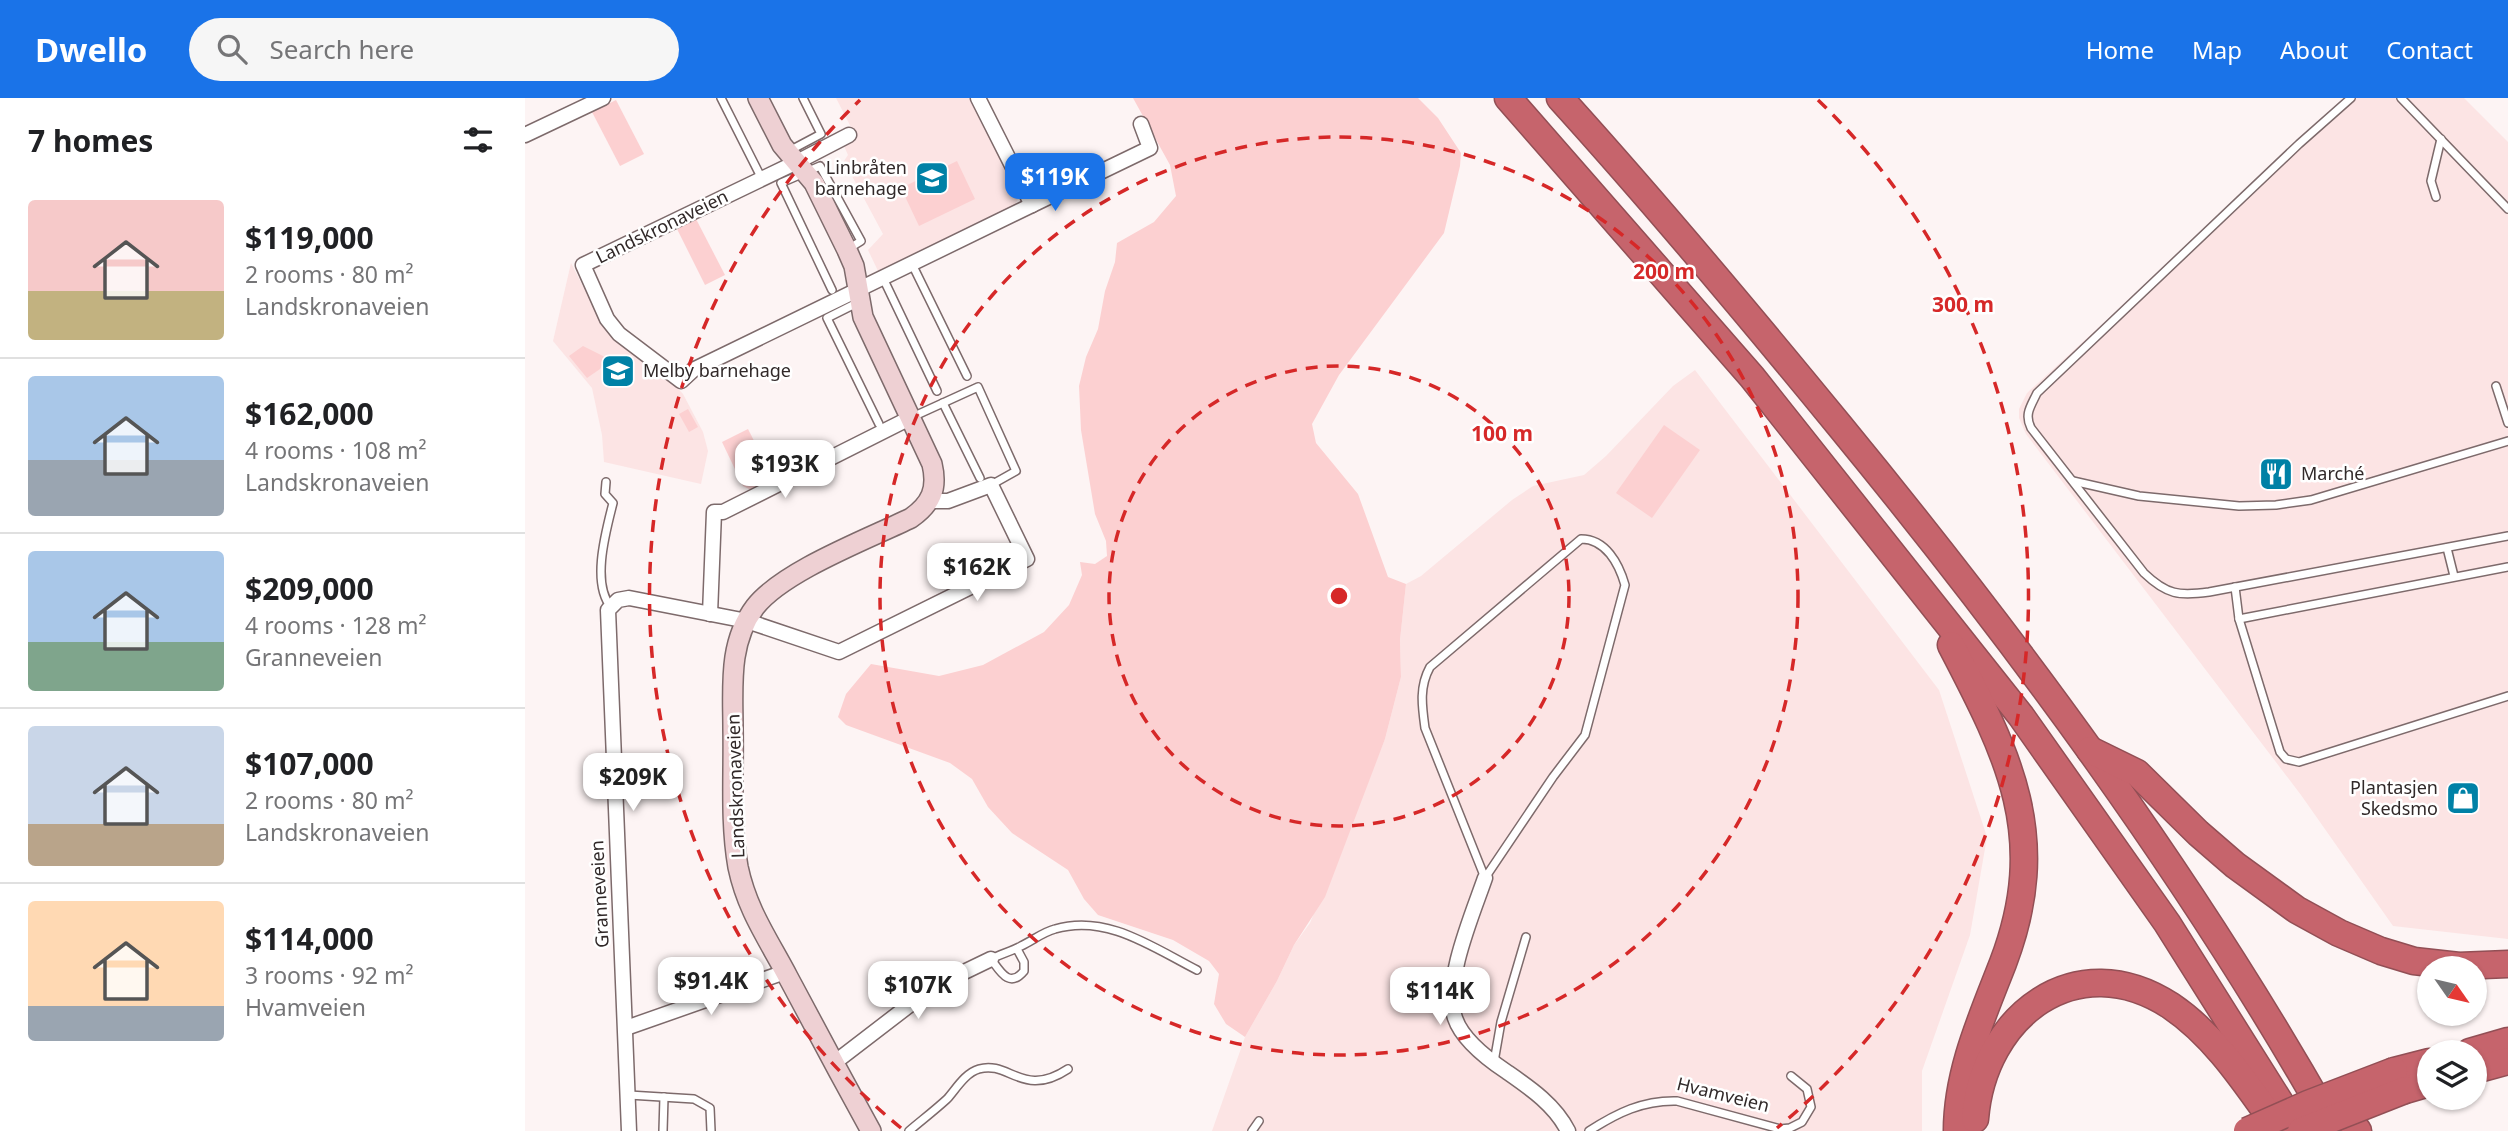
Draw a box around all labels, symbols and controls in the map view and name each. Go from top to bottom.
search box [189,18,679,81]
text: Dwello [35,27,147,72]
icon: search [213,30,251,68]
text: Search here [269,31,414,67]
text: Home [2086,33,2154,66]
text: Map [2192,33,2242,66]
text: About [2280,33,2348,66]
text: Contact [2386,33,2473,66]
text: 7 homes [28,120,153,161]
icon: filters [459,121,497,159]
pin: $119K [1006,153,1104,213]
place label: Linbråten barnehage [815,155,907,200]
school or university icon: Linbråten barnehage [913,159,951,197]
text: $119K [1021,160,1089,192]
street label: Landskronaveien [591,184,732,269]
text: $119,000 [245,217,374,258]
icon: home [84,228,168,312]
text: 200 m [1633,257,1695,285]
text: 2 rooms · 80 m² [245,258,414,290]
text: Landskronaveien [245,290,429,322]
text: 300 m [1932,290,1994,318]
school or university icon: Melby barnehage [599,352,637,390]
place label: Melby barnehage [643,358,791,382]
text: $162,000 [245,393,374,434]
icon: home [84,404,168,488]
text: 100 m [1471,419,1533,447]
text: 4 rooms · 108 m² [245,434,427,466]
pin: $193K [736,440,834,500]
text: $193K [751,447,819,479]
restaurant icon: Marché [2257,455,2295,493]
place label: Marché [2301,461,2364,485]
text: Landskronaveien [245,466,429,498]
pin: $162K [928,544,1026,603]
text: $162K [943,550,1011,582]
text: $209,000 [245,568,374,609]
icon: home [84,579,168,663]
centre of rings [1327,584,1351,608]
text: 4 rooms · 128 m² [245,609,427,641]
text: Granneveien [245,641,382,673]
street label: Landskronaveien [720,713,750,859]
text: $107,000 [245,743,374,784]
icon: home [84,754,168,838]
pin: $209K [584,754,682,813]
text: $209K [599,760,667,792]
place label: Plantasjen Skedsmo [2350,775,2438,820]
shop icon: Plantasjen Skedsmo [2444,779,2482,817]
text: 2 rooms · 80 m² [245,784,414,816]
text: Landskronaveien [245,816,429,848]
street label: Granneveien [584,840,614,948]
text: $114,000 [245,918,374,959]
icon: home [84,929,168,1013]
north arrow [2417,956,2487,1026]
map controls [2417,956,2487,1110]
pin: $91.4K [654,958,768,1017]
text: 3 rooms · 92 m² [245,959,414,991]
pin: $107K [869,962,967,1021]
text: $91.4K [674,964,748,996]
text: $107K [884,968,952,1000]
pin: $114K [1391,968,1489,1027]
text: $114K [1406,974,1474,1006]
text: Hvamveien [245,991,366,1023]
button: layers [2417,1040,2487,1110]
street label: Hvamveien [1674,1071,1772,1117]

